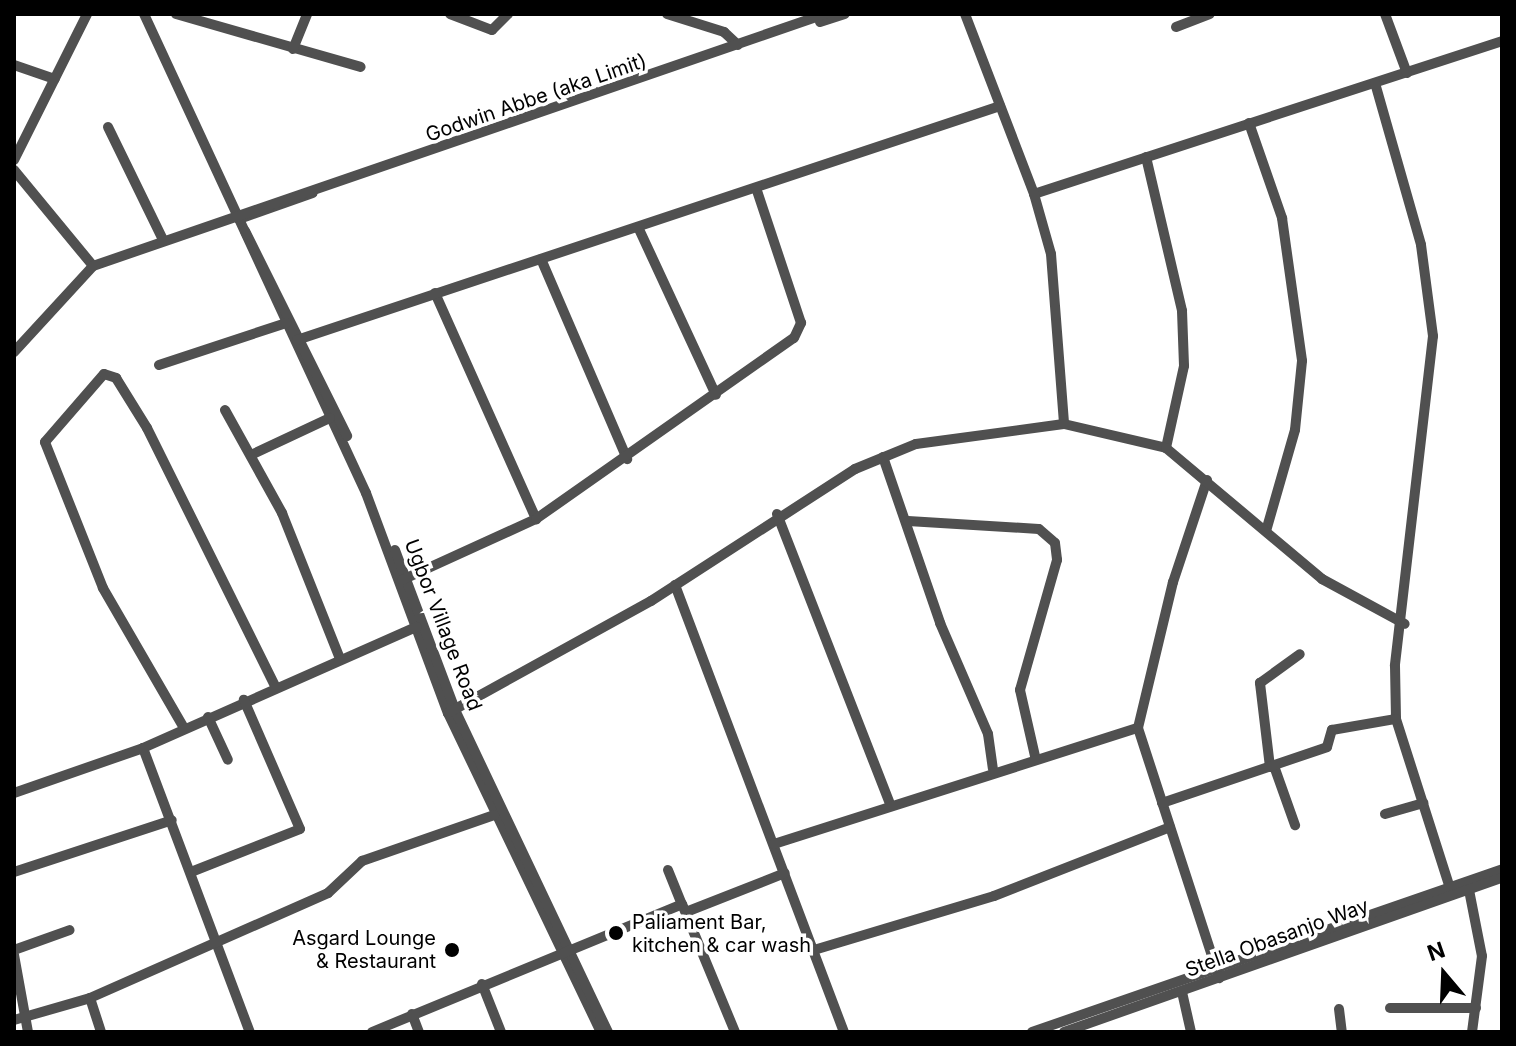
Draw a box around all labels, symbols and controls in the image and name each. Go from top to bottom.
street label: Godwin Abbe (aka Limit) [422,49,650,147]
street label: Ugbor Village Road [399,536,487,714]
street label: Stella Obasanjo Way [1182,894,1372,982]
place label: Paliament Bar, kitchen & car wash [632,910,811,957]
marker: Paliament Bar, kitchen & car wash [607,924,625,942]
place label: Asgard Lounge & Restaurant [292,926,436,973]
north arrow [1404,934,1484,1014]
text: N [1424,936,1448,966]
marker: Asgard Lounge & Restaurant [443,941,461,959]

